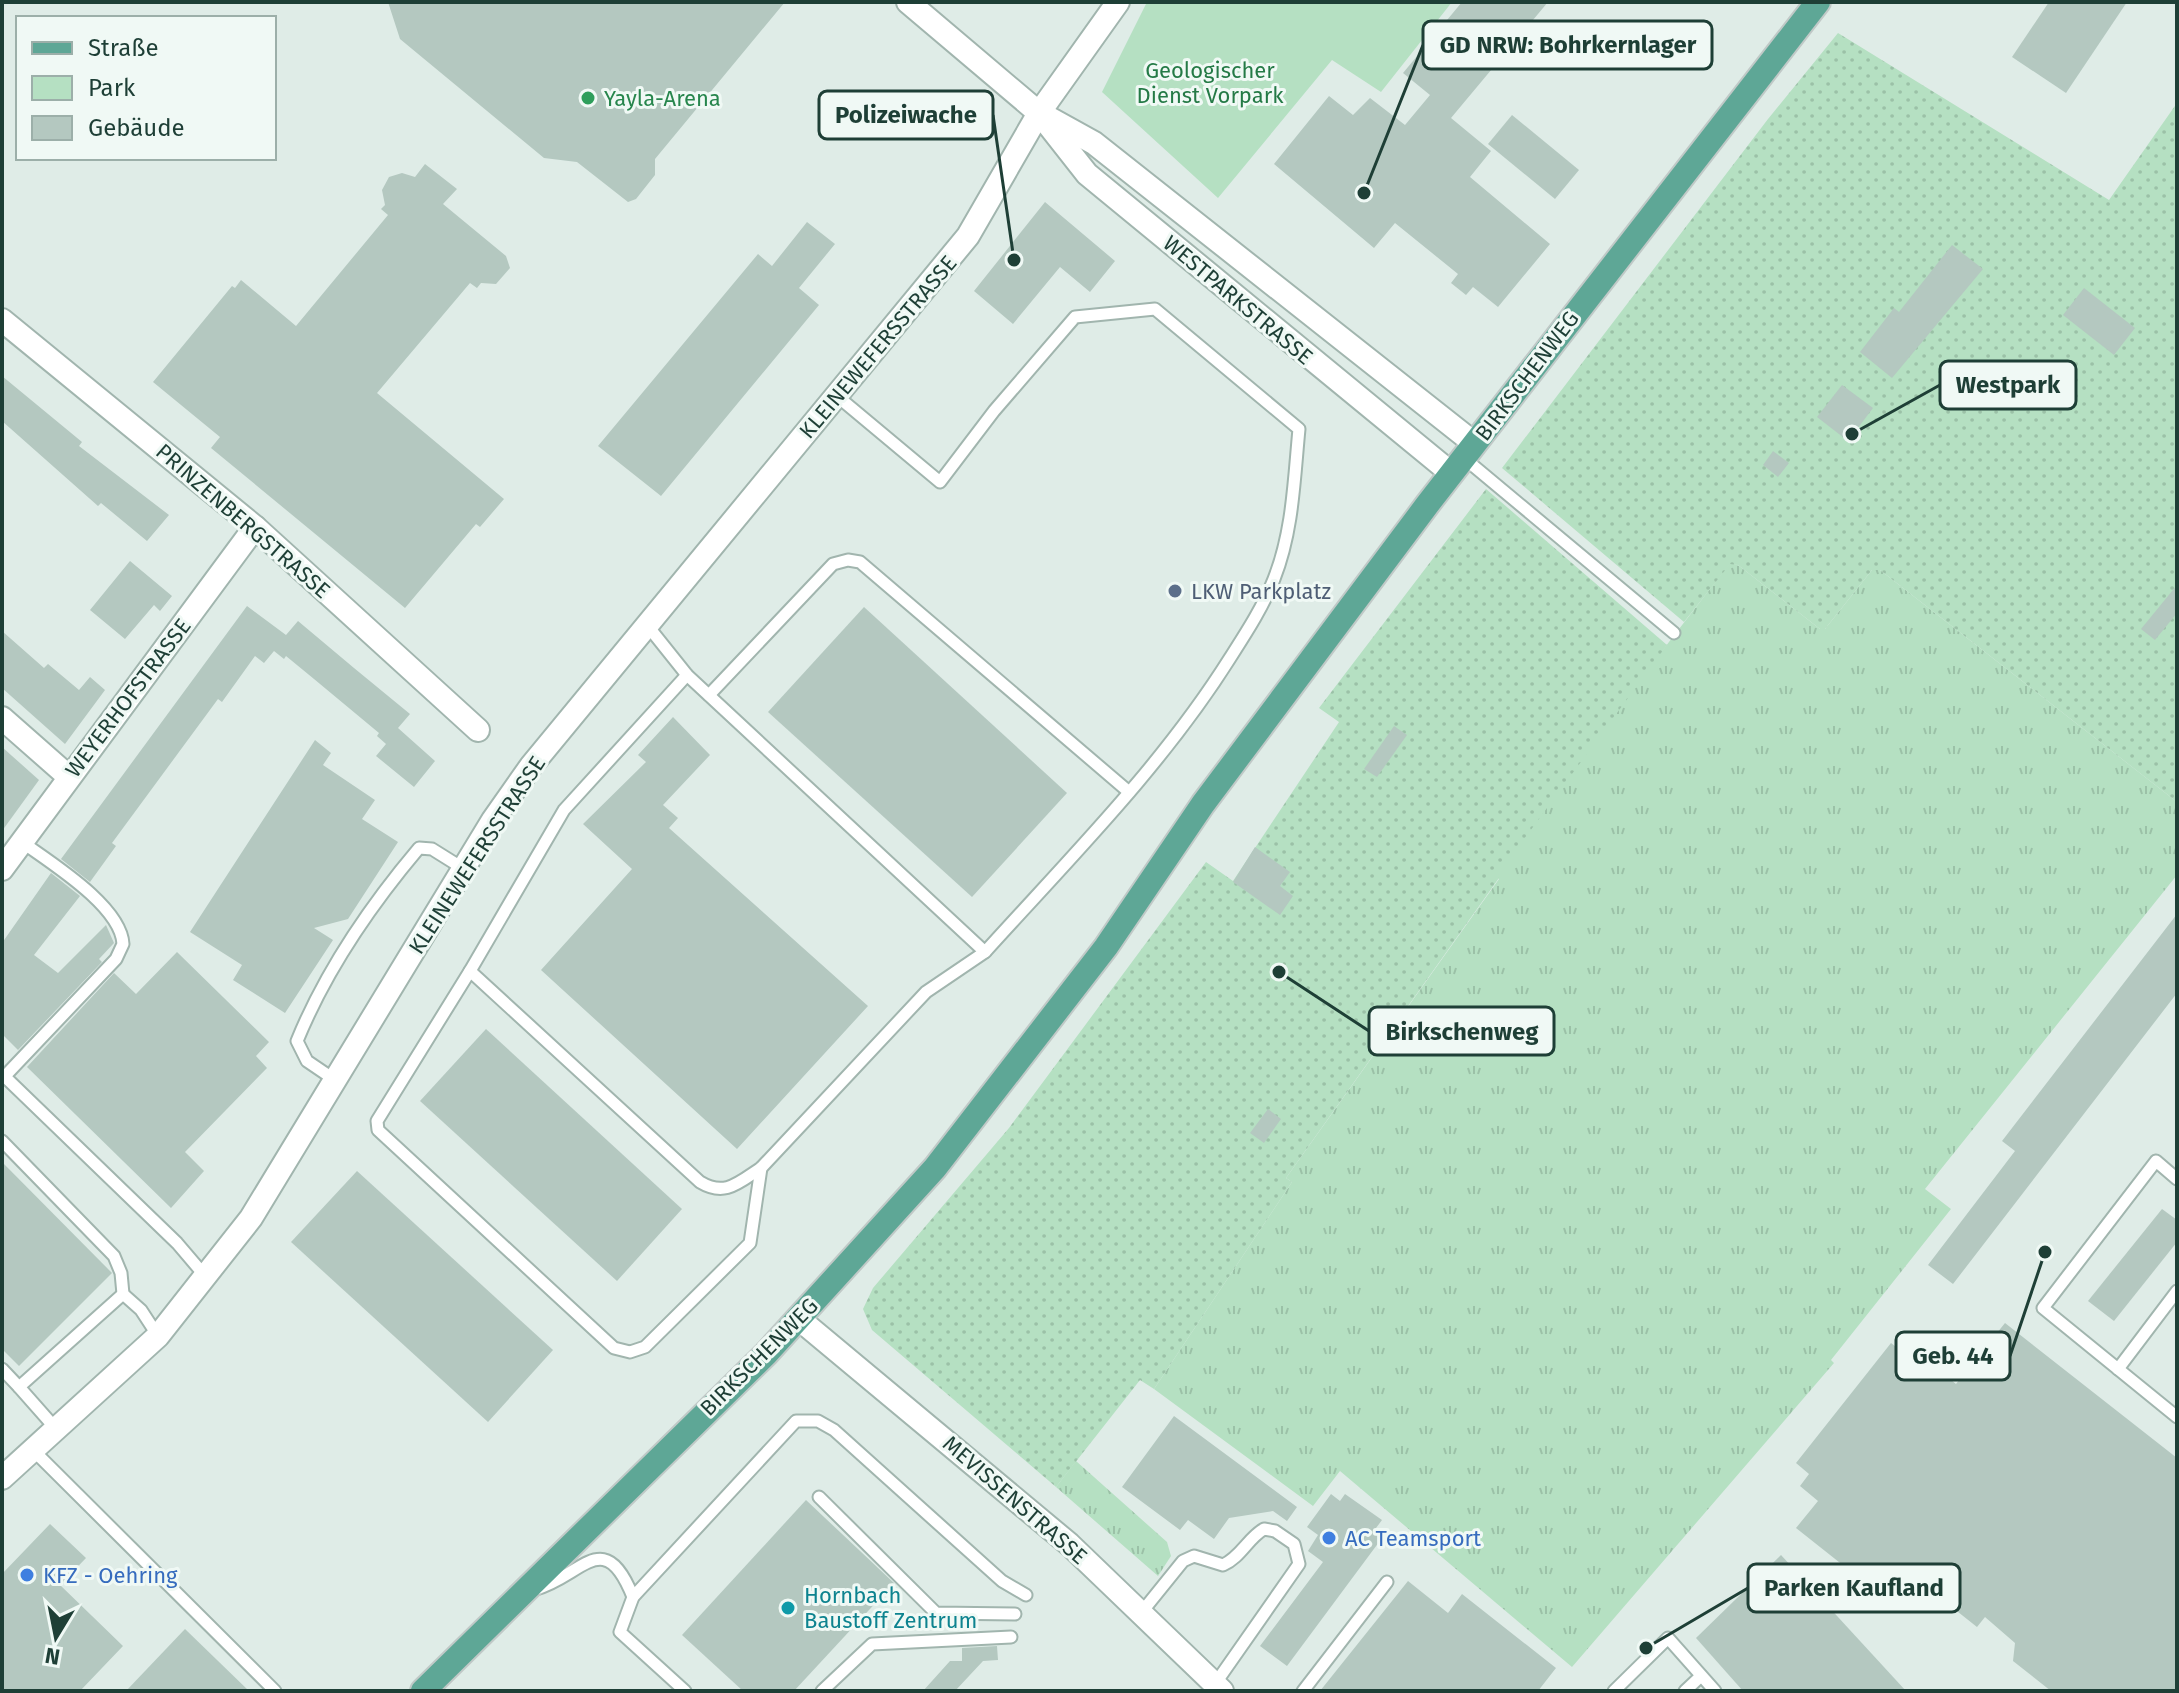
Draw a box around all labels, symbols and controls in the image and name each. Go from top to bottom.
legend [16,16,276,160]
callout: GD NRW: Bohrkernlager [1423,21,1712,69]
text: GD NRW: Bohrkernlager [1440,31,1697,59]
text: Straße [88,34,159,62]
park label: Geologischer Dienst Vorpark [1137,57,1284,109]
text: Park [88,74,136,102]
place label: Yayla-Arena [604,85,721,112]
marker: Yayla-Arena [579,89,597,107]
callout: Polizeiwache [819,91,993,139]
text: Polizeiwache [835,101,977,129]
text: Gebäude [88,114,185,142]
street label: WESTPARKSTRASSE [1158,230,1318,370]
street label: KLEINEWEFERSSTRASSE [794,250,962,444]
street label: BIRKSCHENWEG [1469,306,1585,446]
callout: Westpark [1940,361,2076,409]
text: Westpark [1956,371,2061,399]
street label: PRINZENBERGSTRASSE [150,438,336,604]
place label: LKW Parkplatz [1191,578,1331,605]
marker: LKW Parkplatz [1166,582,1184,600]
street label: WEYERHOFSTRASSE [59,613,197,783]
street label: KLEINEWEFERSSTRASSE [403,751,551,959]
callout: Birkschenweg [1369,1007,1554,1055]
text: Birkschenweg [1386,1018,1539,1046]
street label: BIRKSCHENWEG [694,1292,824,1422]
callout: Geb. 44 [1896,1332,2010,1380]
text: Geb. 44 [1912,1342,1994,1370]
street label: MEVISSENSTRASSE [937,1430,1093,1570]
place label: AC Teamsport [1345,1525,1481,1552]
marker: AC Teamsport [1320,1529,1338,1547]
place label: KFZ - Oehring [43,1562,178,1589]
callout: Parken Kaufland [1748,1564,1960,1612]
marker: KFZ - Oehring [18,1566,36,1584]
text: Parken Kaufland [1764,1574,1944,1602]
place label: Hornbach Baustoff Zentrum [804,1582,977,1634]
north arrow [16,1597,96,1677]
marker: Hornbach Baustoff Zentrum [779,1599,797,1617]
text: N [43,1642,62,1671]

